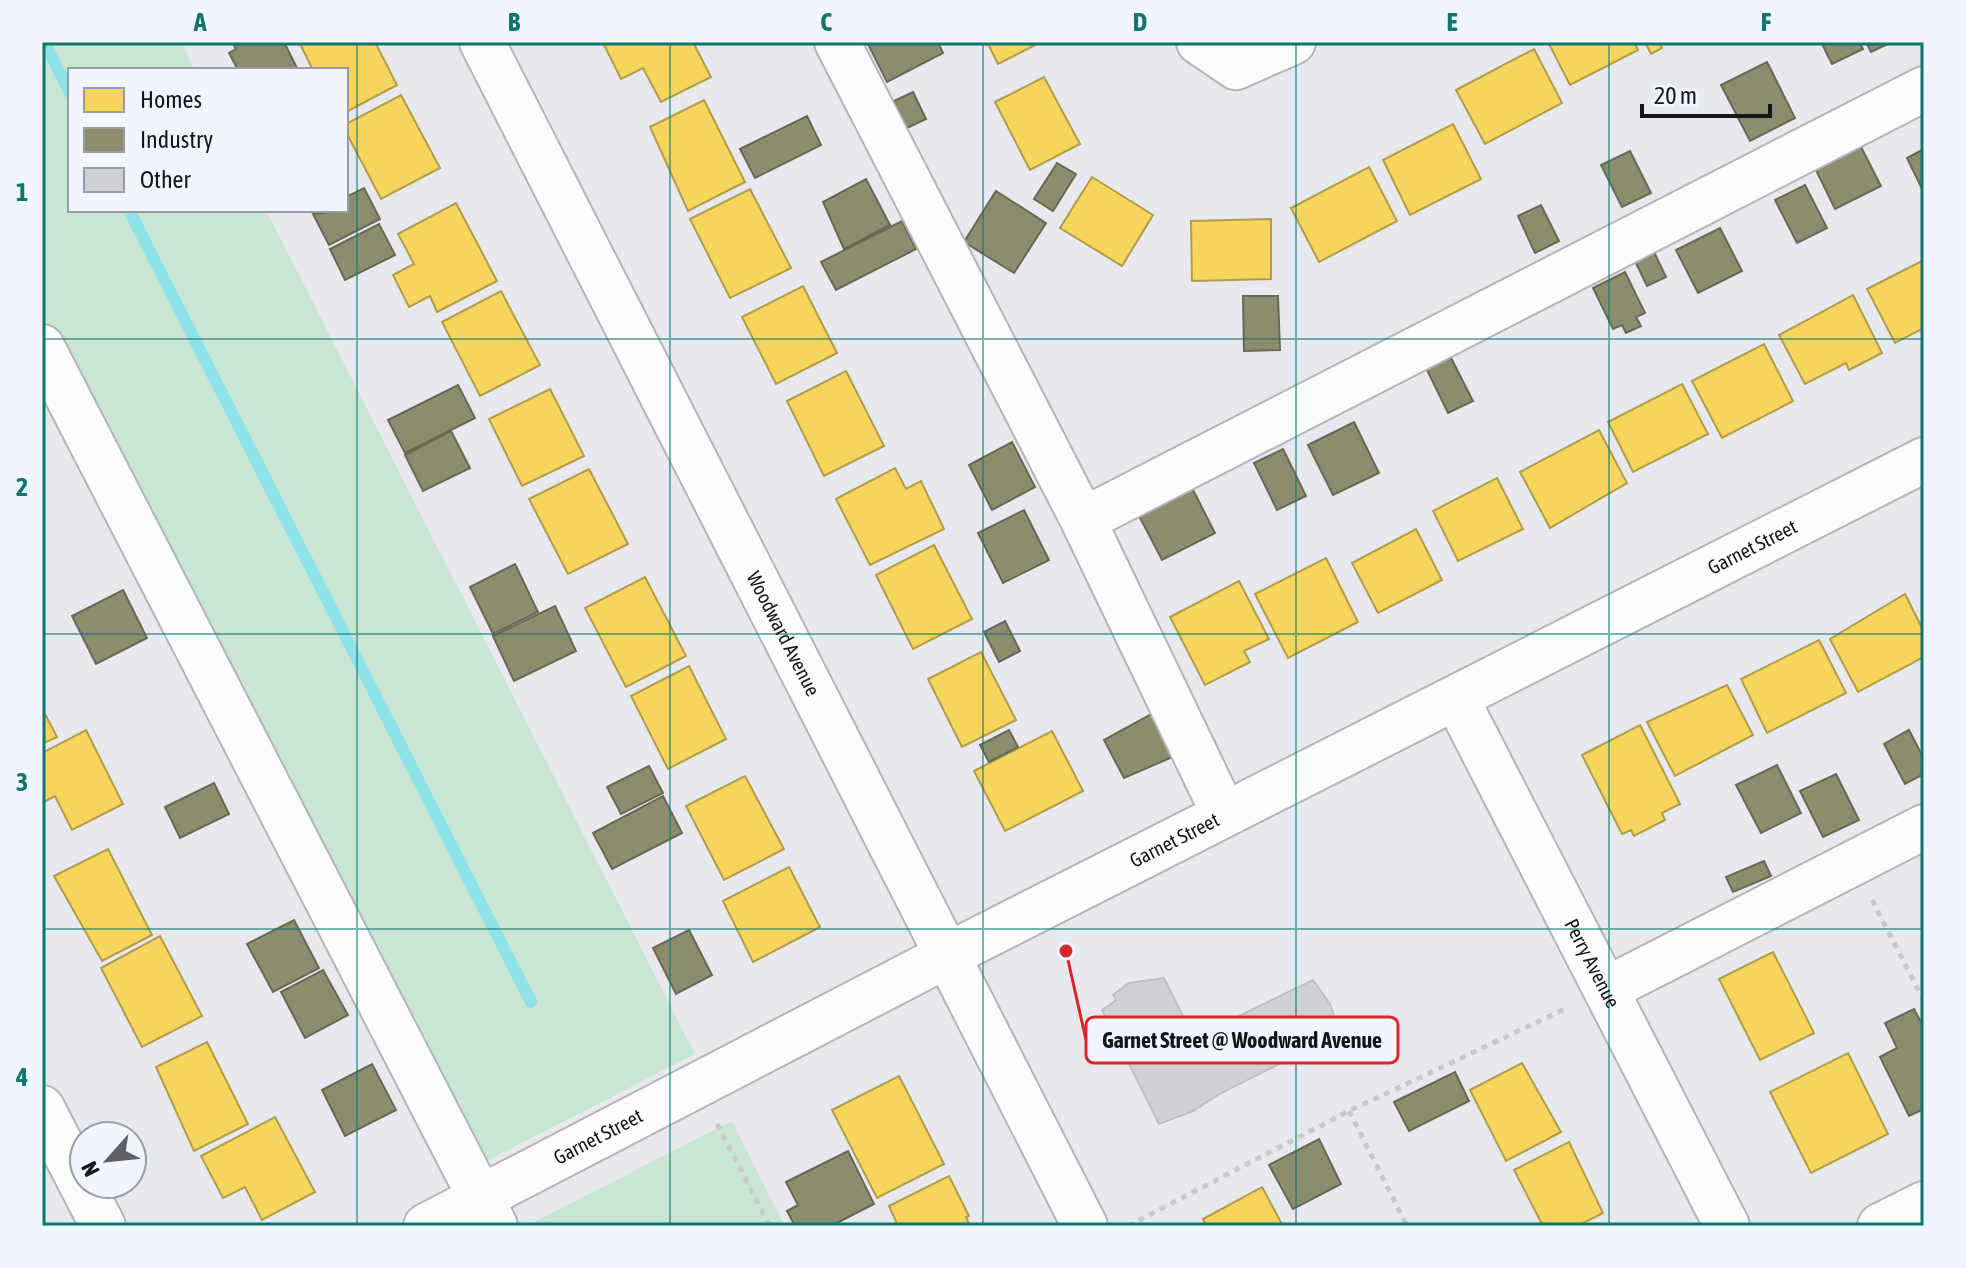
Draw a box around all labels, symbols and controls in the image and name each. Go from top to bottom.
text: A [193,7,207,37]
text: B [508,7,521,37]
text: C [820,7,832,37]
text: D [1133,7,1147,37]
text: E [1446,7,1458,37]
text: F [1761,7,1772,37]
legend [68,68,348,212]
scale bar [1642,68,1770,118]
text: 20 m [1654,82,1697,109]
text: Homes [140,86,202,113]
text: Industry [140,126,213,153]
text: Other [140,166,191,193]
text: 1 [16,177,28,207]
text: 2 [16,472,28,502]
street label: Garnet Street [1704,514,1801,579]
street label: Woodward Avenue [742,567,825,700]
text: 3 [16,767,28,797]
street label: Garnet Street [1126,807,1223,872]
street label: Perry Avenue [1560,915,1625,1011]
callout: Garnet Street @ Woodward Avenue [1086,1017,1398,1063]
text: Garnet Street @ Woodward Avenue [1102,1027,1382,1053]
text: 4 [15,1062,28,1092]
street label: Garnet Street [550,1103,647,1169]
north arrow [68,1120,148,1200]
text: N [76,1157,105,1181]

